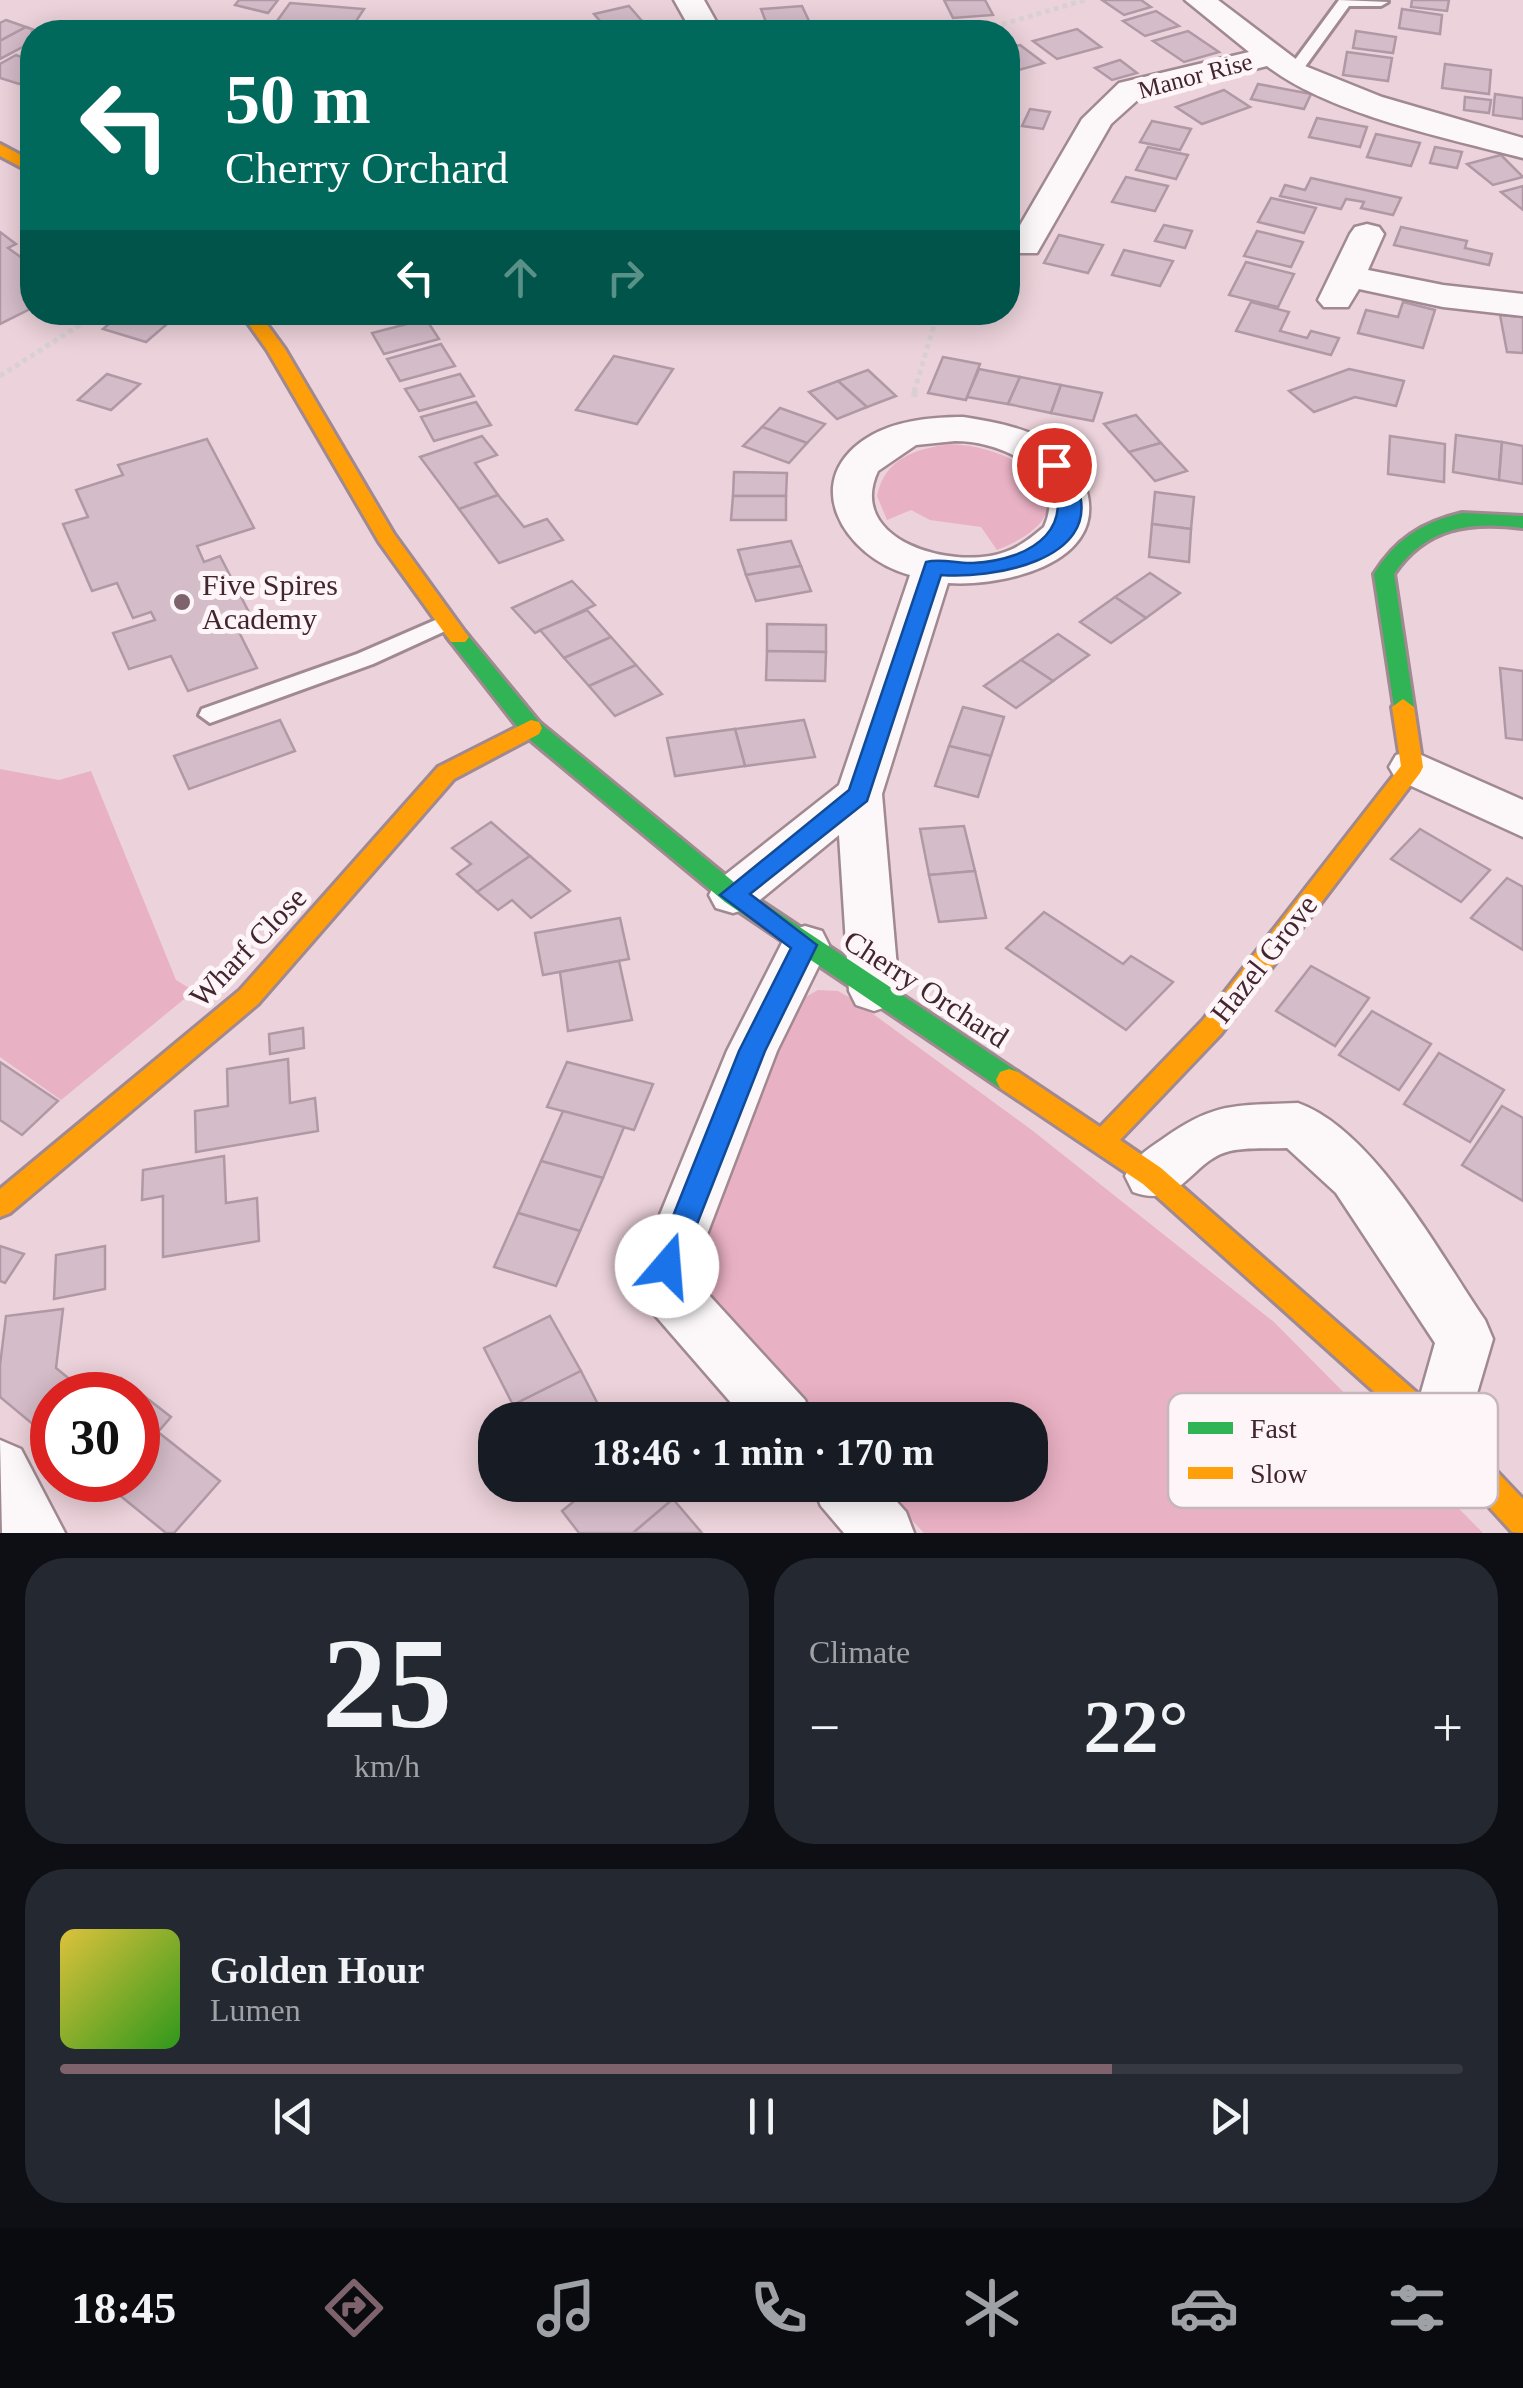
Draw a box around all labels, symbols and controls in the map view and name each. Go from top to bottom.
street label: Manor Rise [1135,47,1255,104]
icon: left [60,60,190,190]
text: 50 m [225,61,371,138]
text: Cherry Orchard [225,143,509,193]
icon: left [388,250,443,305]
icon: ahead [493,250,548,305]
icon: right [598,250,653,305]
pin [1012,423,1097,508]
icon: arrive [1027,438,1082,493]
place label: Five Spires Academy [202,568,338,635]
marker: Five Spires Academy [171,591,193,613]
street label: Wharf Close [183,880,312,1013]
street label: Hazel Grove [1204,888,1324,1029]
street label: Cherry Orchard [838,923,1015,1054]
position arrow [615,1214,719,1318]
speed limit sign: 30 [30,1372,160,1502]
legend [1168,1393,1498,1508]
text: Fast [1250,1413,1297,1444]
text: 18:46 · 1 min · 170 m [592,1431,934,1473]
text: Slow [1250,1458,1308,1489]
text: 25 [322,1611,452,1755]
text: Climate [809,1634,910,1670]
text: 22° [1084,1685,1189,1768]
text: − [809,1697,840,1758]
text: + [1432,1697,1463,1758]
text: km/h [354,1748,420,1784]
text: Golden Hour [210,1949,424,1991]
text: Lumen [210,1992,301,2028]
icon: previous [266,2089,321,2144]
icon: pause [734,2089,789,2144]
icon: next [1202,2089,1257,2144]
icon: directions [319,2273,389,2343]
icon: music [531,2273,601,2343]
icon: phone [744,2273,814,2343]
icon: climate [957,2273,1027,2343]
icon: car [1169,2273,1239,2343]
icon: filters [1382,2273,1452,2343]
text: 18:45 [71,2283,176,2333]

